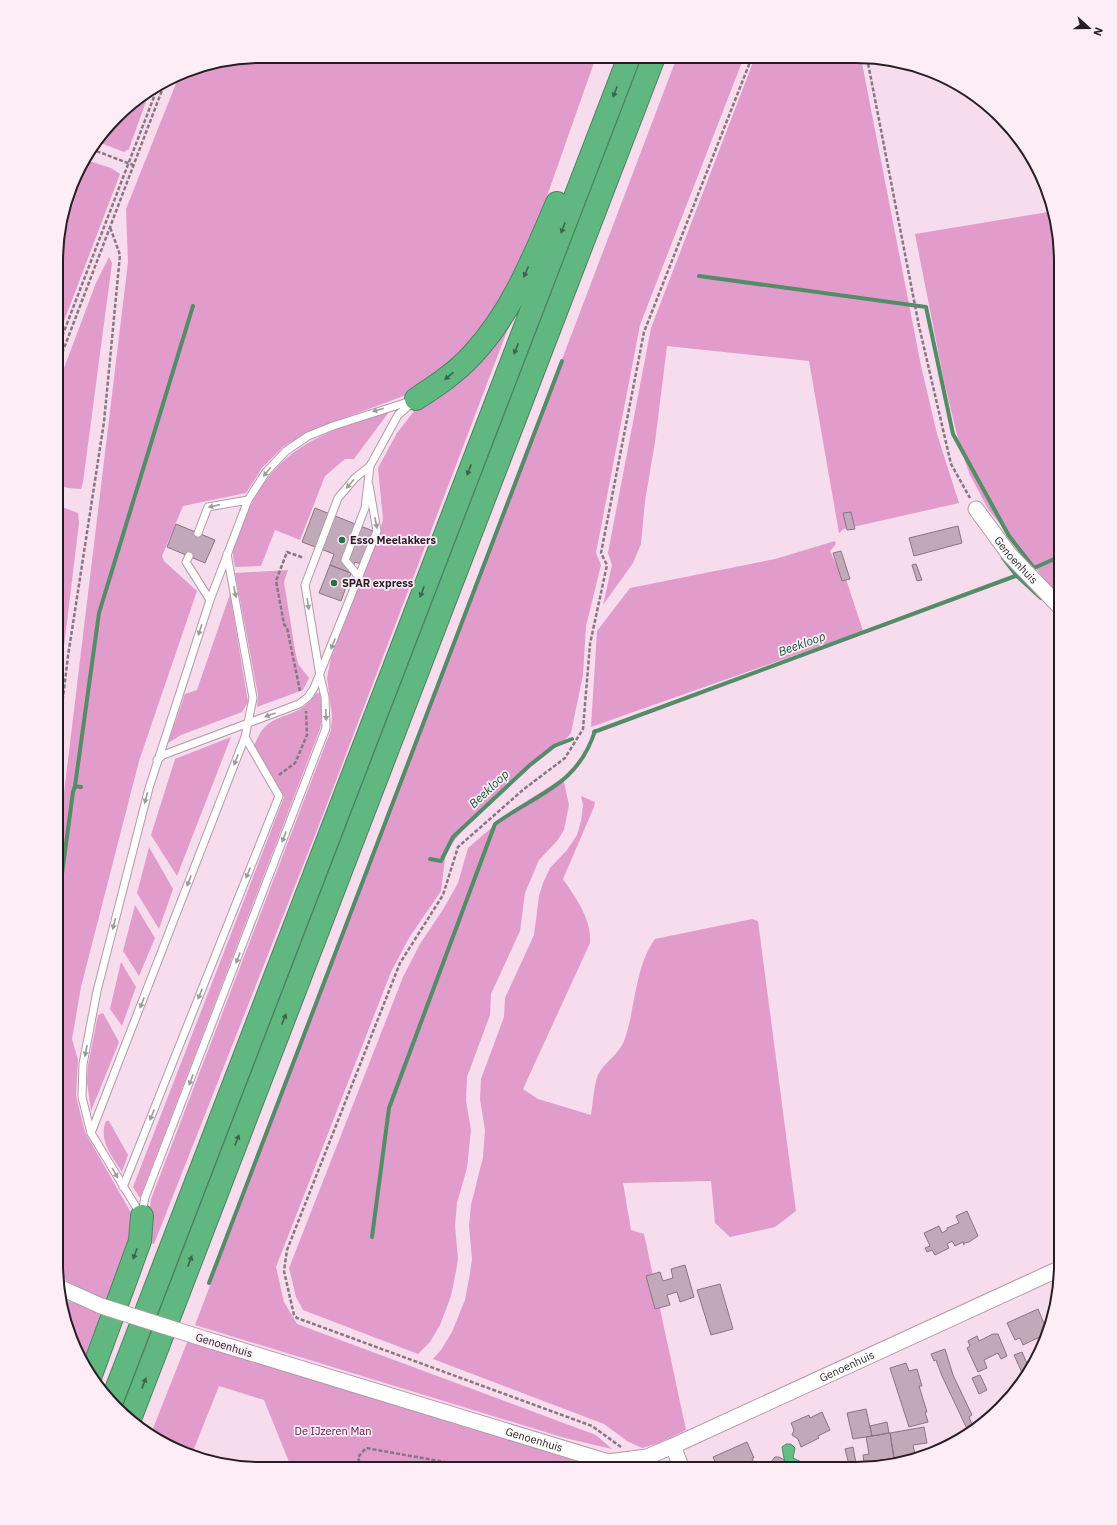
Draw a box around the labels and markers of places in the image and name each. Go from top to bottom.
place label: Esso Meelakkers [350,533,436,547]
marker: Esso Meelakkers [337,535,347,545]
place label: SPAR express [342,576,414,590]
marker: SPAR express [329,578,339,588]

